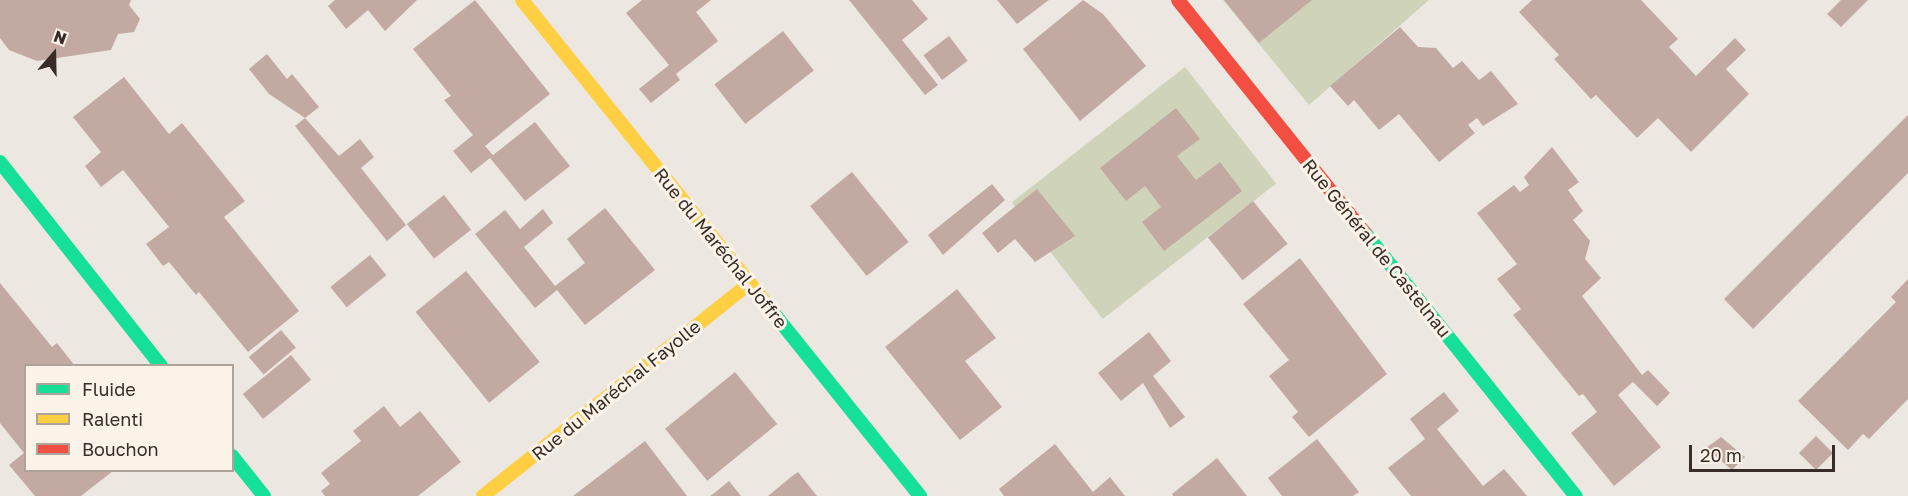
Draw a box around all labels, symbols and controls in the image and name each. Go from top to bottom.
north arrow [24,24,84,84]
text: N [51,26,69,49]
street label: Rue Général de Castelnau [1298,155,1456,341]
street label: Rue du Maréchal Joffre [650,164,792,332]
street label: Rue du Maréchal Fayolle [527,315,705,465]
legend [24,364,234,472]
text: Fluide [82,378,136,400]
text: Ralenti [82,408,143,430]
scale bar [1692,433,1838,471]
text: Bouchon [82,438,159,460]
text: 20 m [1700,444,1742,466]

